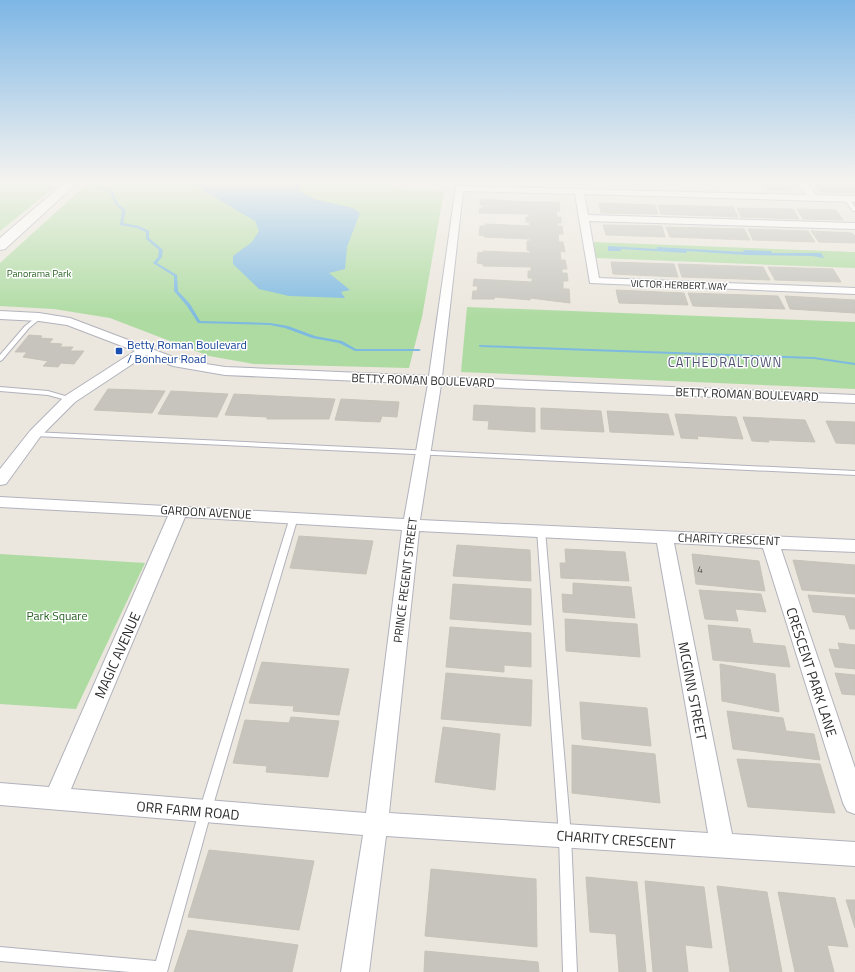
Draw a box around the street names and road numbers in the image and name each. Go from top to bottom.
street label: VICTOR HERBERT WAY [630,276,728,294]
street label: BETTY ROMAN BOULEVARD [351,368,495,392]
street label: BETTY ROMAN BOULEVARD [675,382,819,406]
street label: GARDON AVENUE [160,500,252,524]
street label: PRINCE REGENT STREET [388,516,422,644]
street label: CHARITY CRESCENT [678,528,781,550]
street label: CRESCENT PARK LANE [781,605,843,740]
street label: MAGIC AVENUE [89,608,146,702]
street label: MCGINN STREET [673,640,713,743]
street label: ORR FARM ROAD [136,795,240,825]
street label: CHARITY CRESCENT [556,824,677,854]

